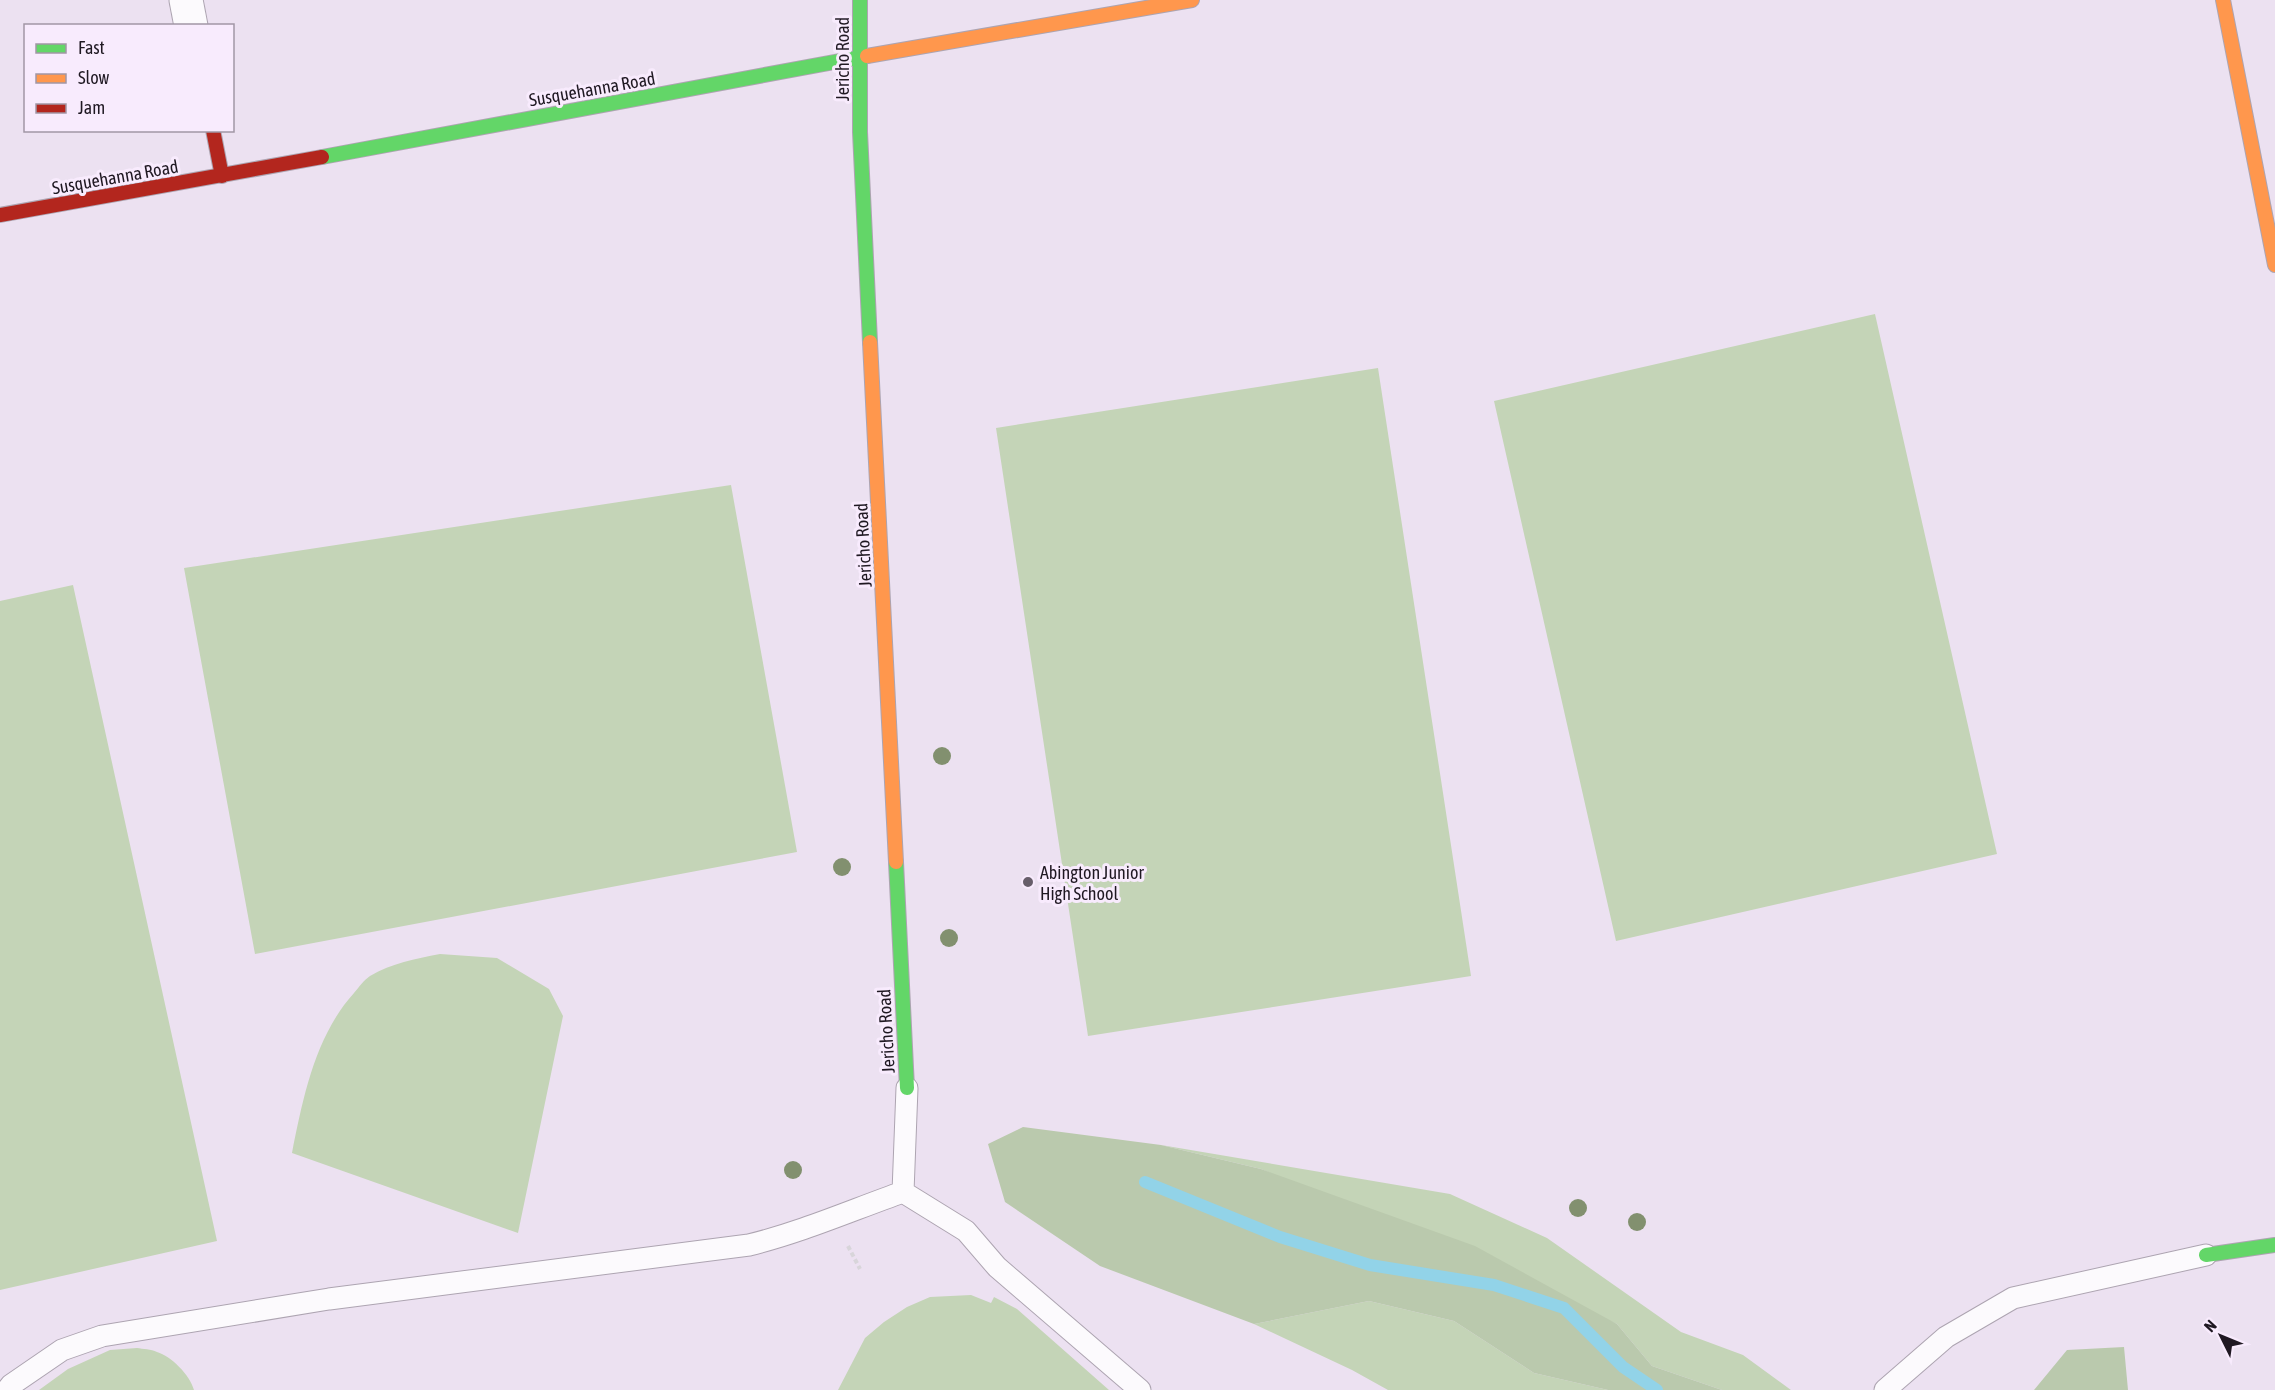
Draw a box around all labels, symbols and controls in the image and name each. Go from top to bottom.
street label: Jericho Road [832,17,853,101]
legend [24,24,234,132]
text: Fast [78,37,105,58]
text: Slow [78,67,109,88]
street label: Susquehanna Road [527,68,657,110]
text: Jam [78,97,105,118]
street label: Susquehanna Road [50,156,180,198]
street label: Jericho Road [850,502,876,588]
place label: Abington Junior High School [1040,862,1144,904]
marker: Abington Junior High School [1021,875,1035,889]
street label: Jericho Road [873,988,899,1074]
north arrow [2191,1306,2251,1366]
text: N [2200,1316,2220,1335]

